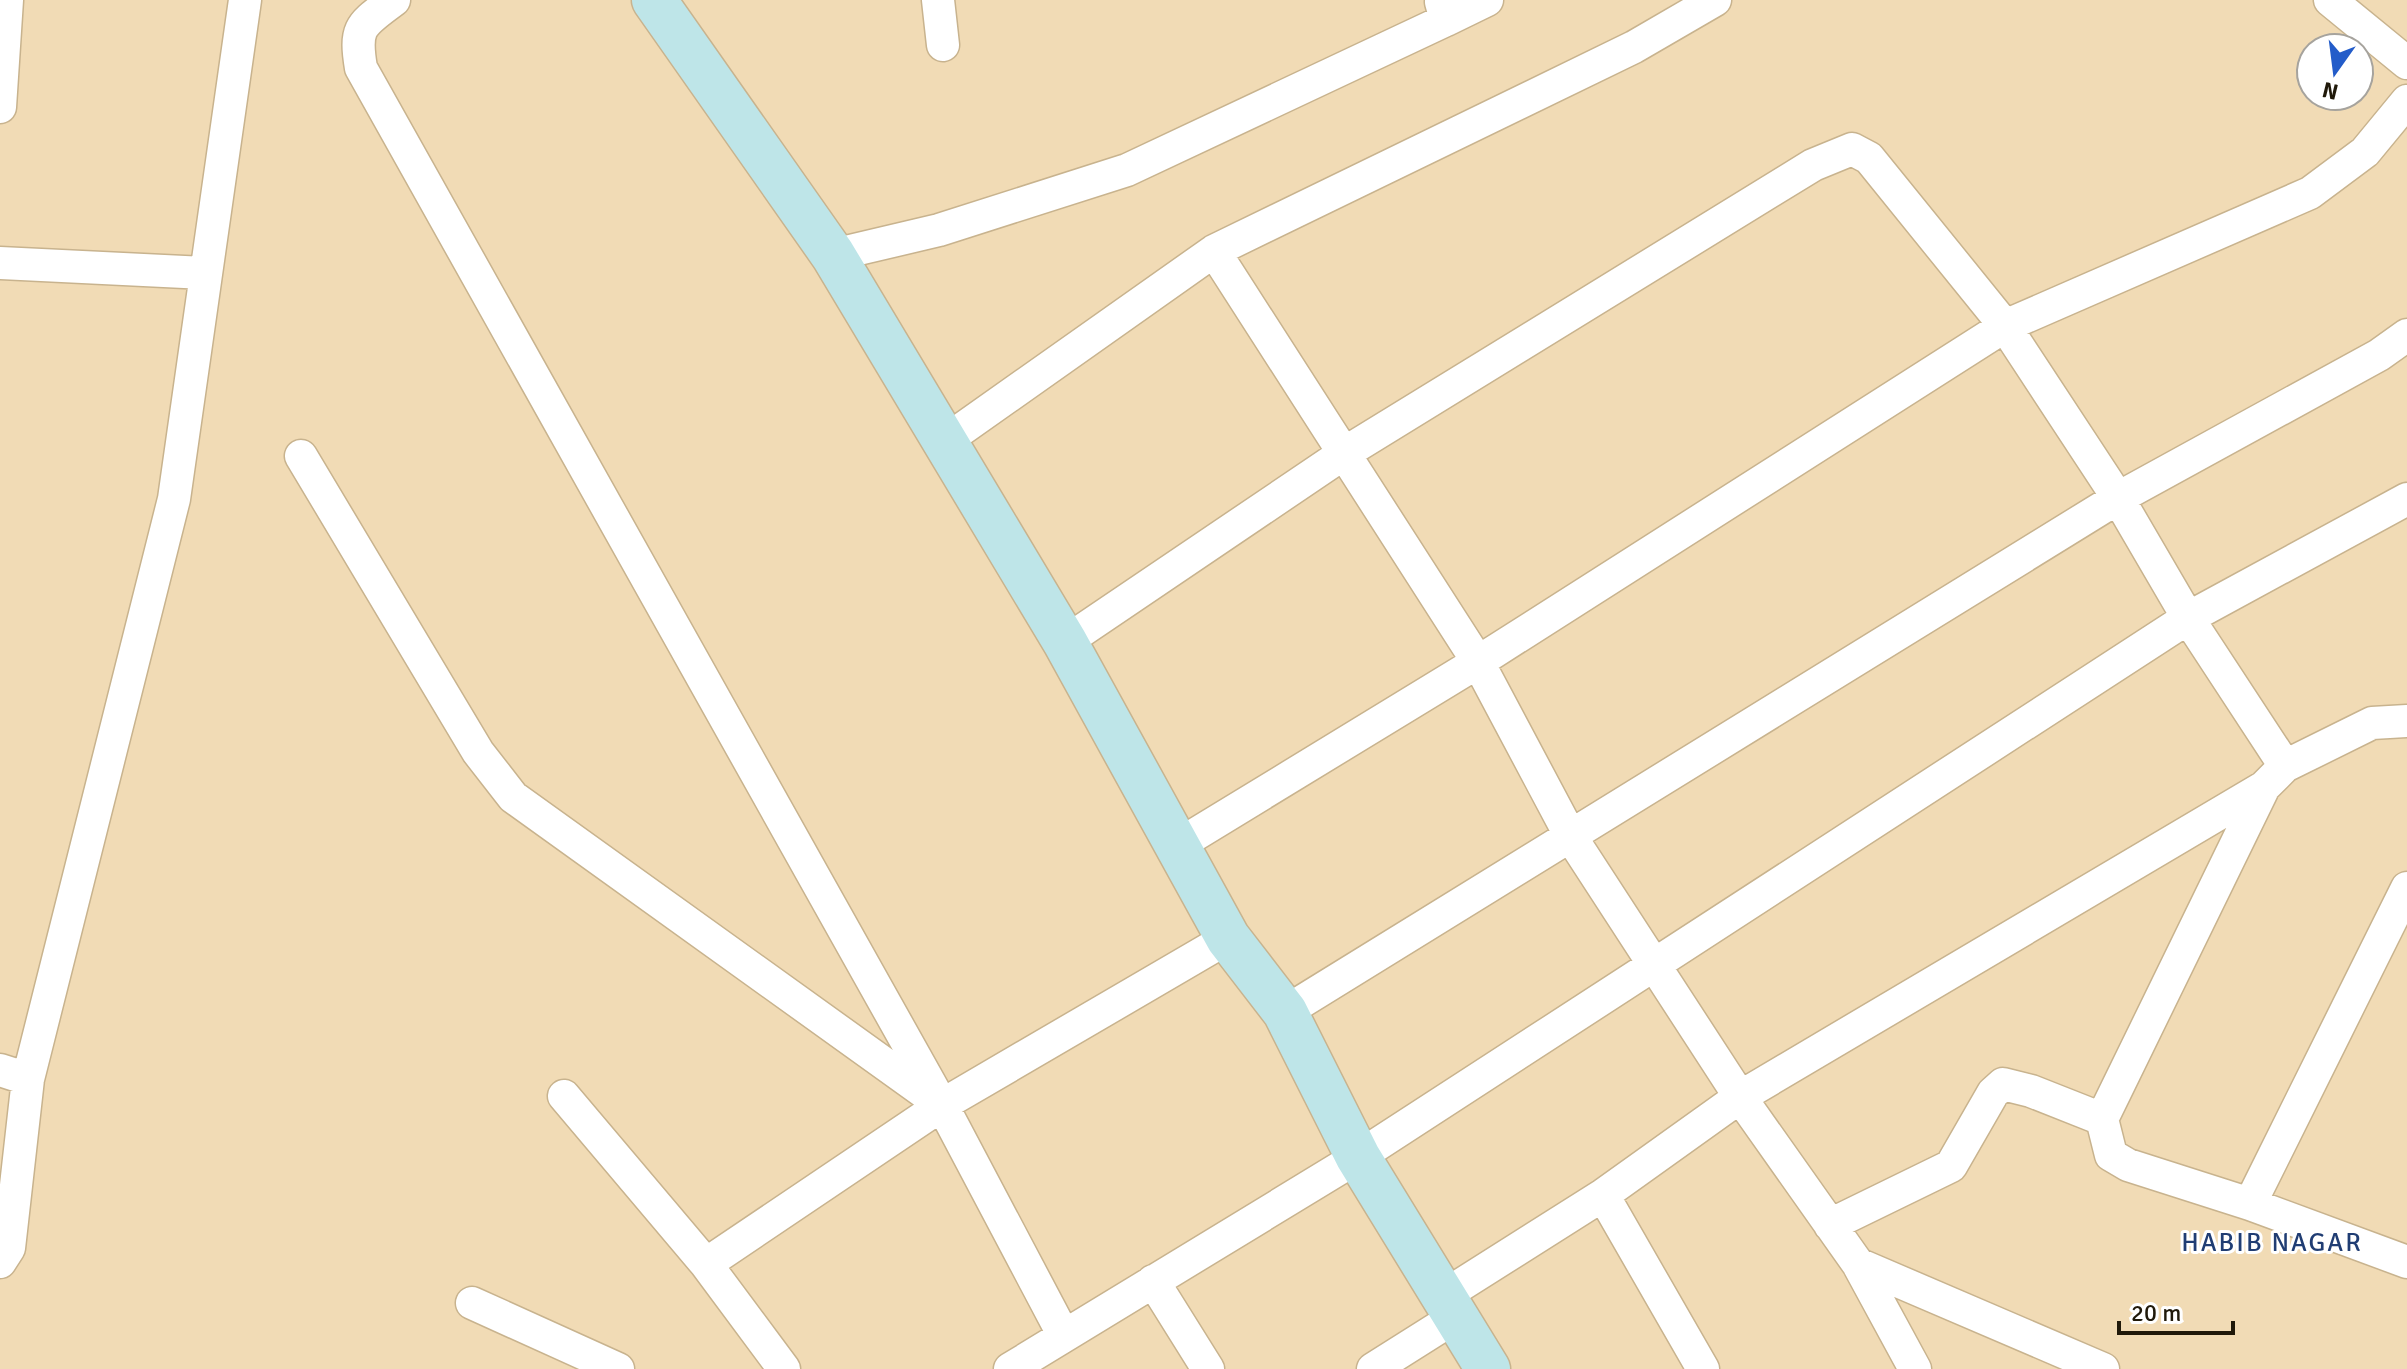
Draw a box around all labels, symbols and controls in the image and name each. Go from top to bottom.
north arrow [2295,32,2375,112]
text: N [2320,76,2341,106]
district label: HABIB NAGAR [2181,1227,2363,1259]
scale bar [2119,1285,2233,1335]
text: 20 m [2131,1298,2181,1328]

